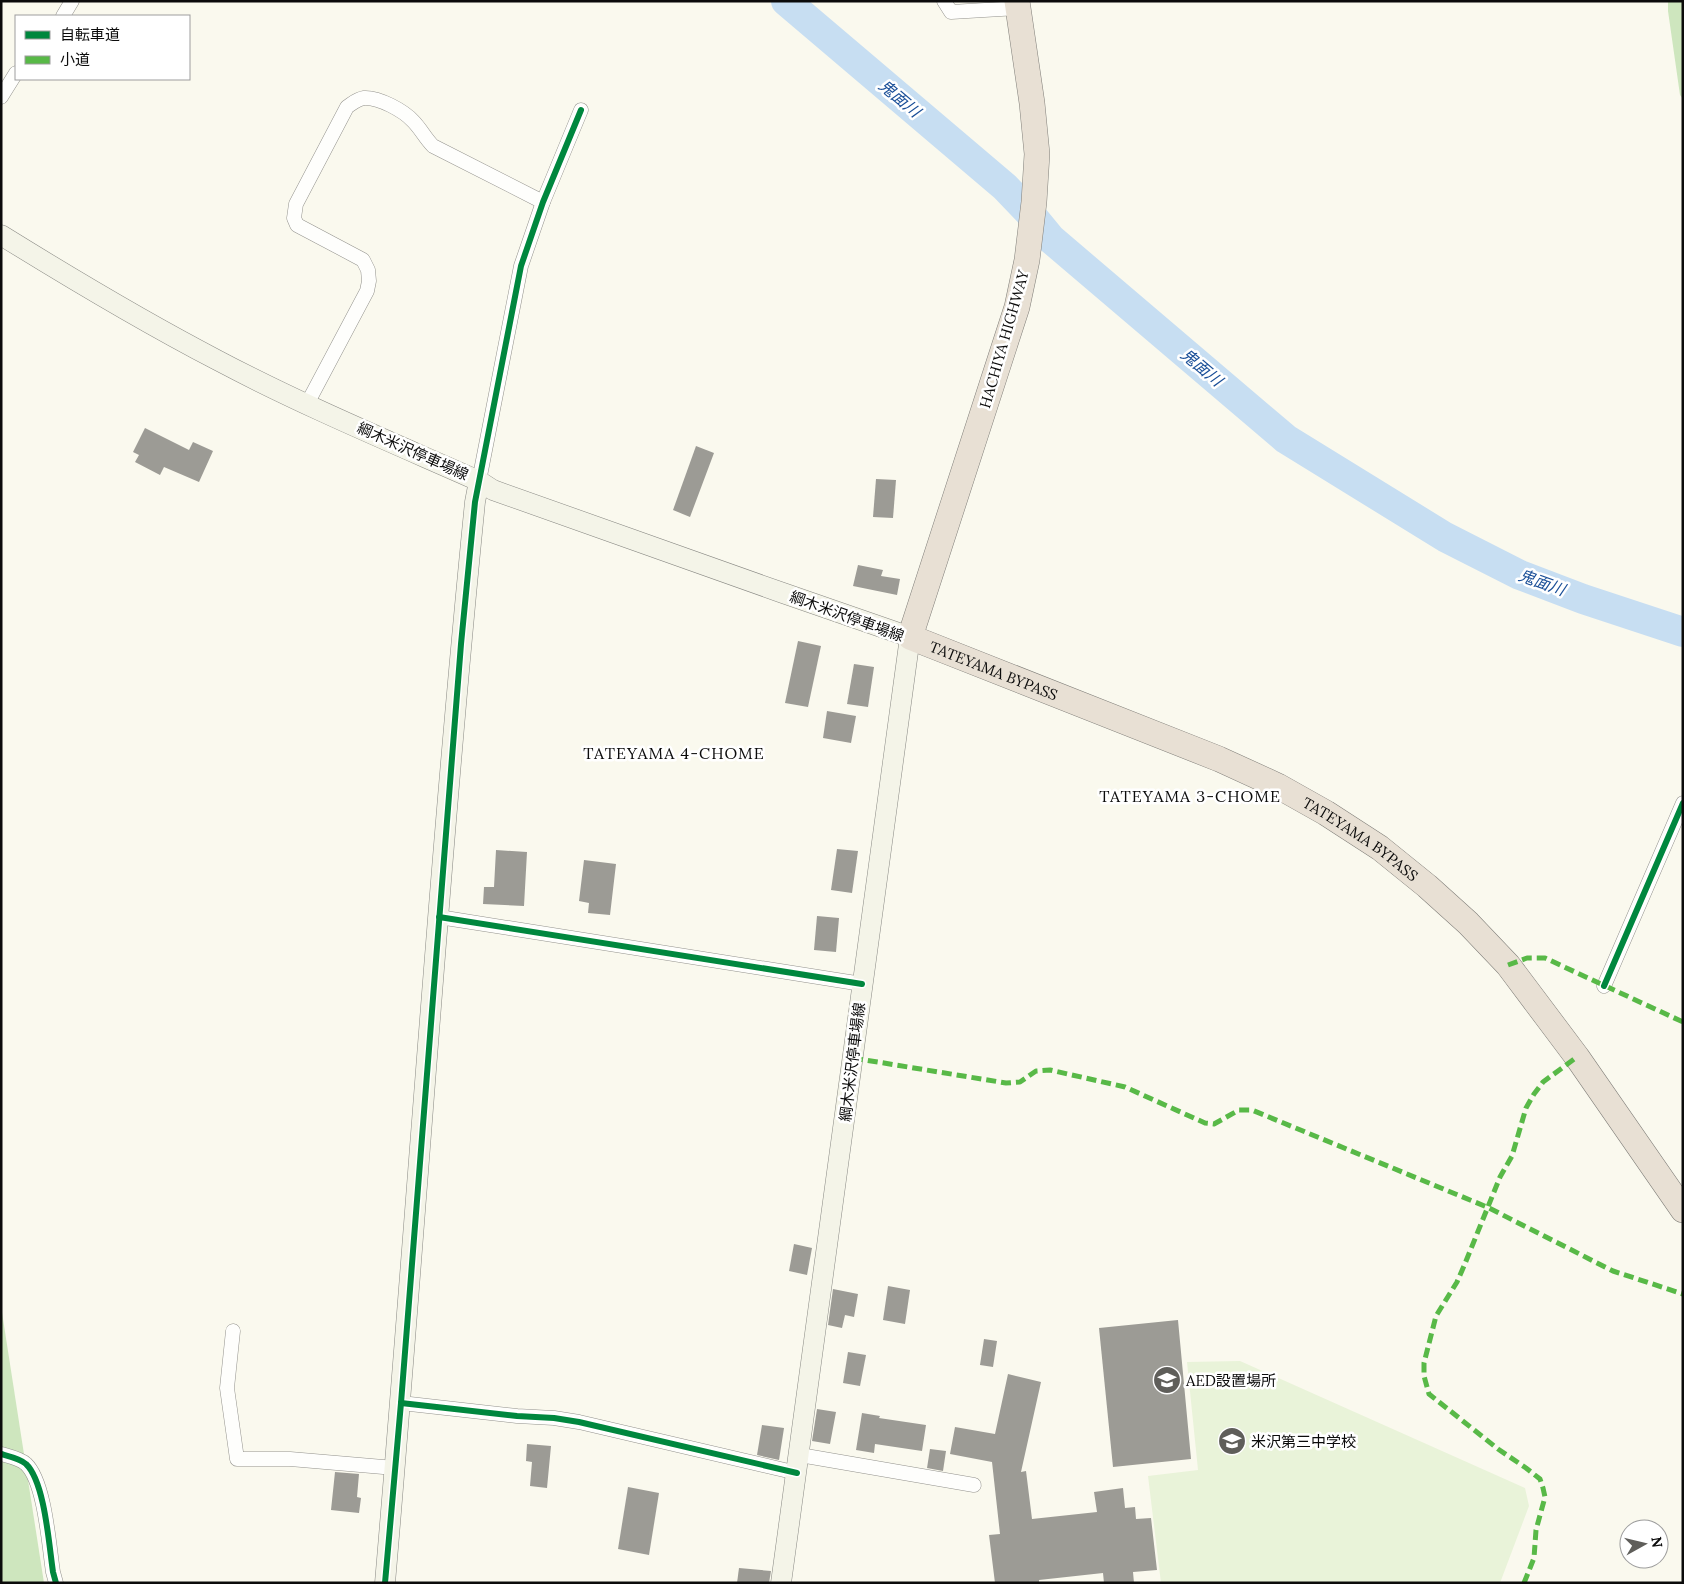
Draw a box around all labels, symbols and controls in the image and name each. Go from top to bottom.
legend [15,15,190,80]
text: 自転車道 [60,25,120,44]
text: 小道 [60,50,90,69]
water label: 鬼面川 [875,75,926,122]
street label: HACHIYA HIGHWAY [975,267,1033,410]
water label: 鬼面川 [1177,344,1228,391]
street label: 綱木米沢停車場線 [354,418,472,484]
water label: 鬼面川 [1516,564,1570,600]
street label: 綱木米沢停車場線 [787,587,907,645]
street label: TATEYAMA BYPASS [927,636,1061,704]
district label: TATEYAMA 4-CHOME [583,743,765,763]
district label: TATEYAMA 3-CHOME [1099,786,1281,806]
street label: TATEYAMA BYPASS [1299,792,1422,885]
street label: 綱木米沢停車場線 [835,1001,869,1123]
school or university icon: AED設置場所 [1152,1365,1182,1395]
place label: AED設置場所 [1185,1371,1276,1390]
school or university icon: 米沢第三中学校 [1217,1426,1247,1456]
place label: 米沢第三中学校 [1251,1432,1356,1451]
north arrow [1619,1519,1669,1569]
text: N [1647,1536,1667,1549]

